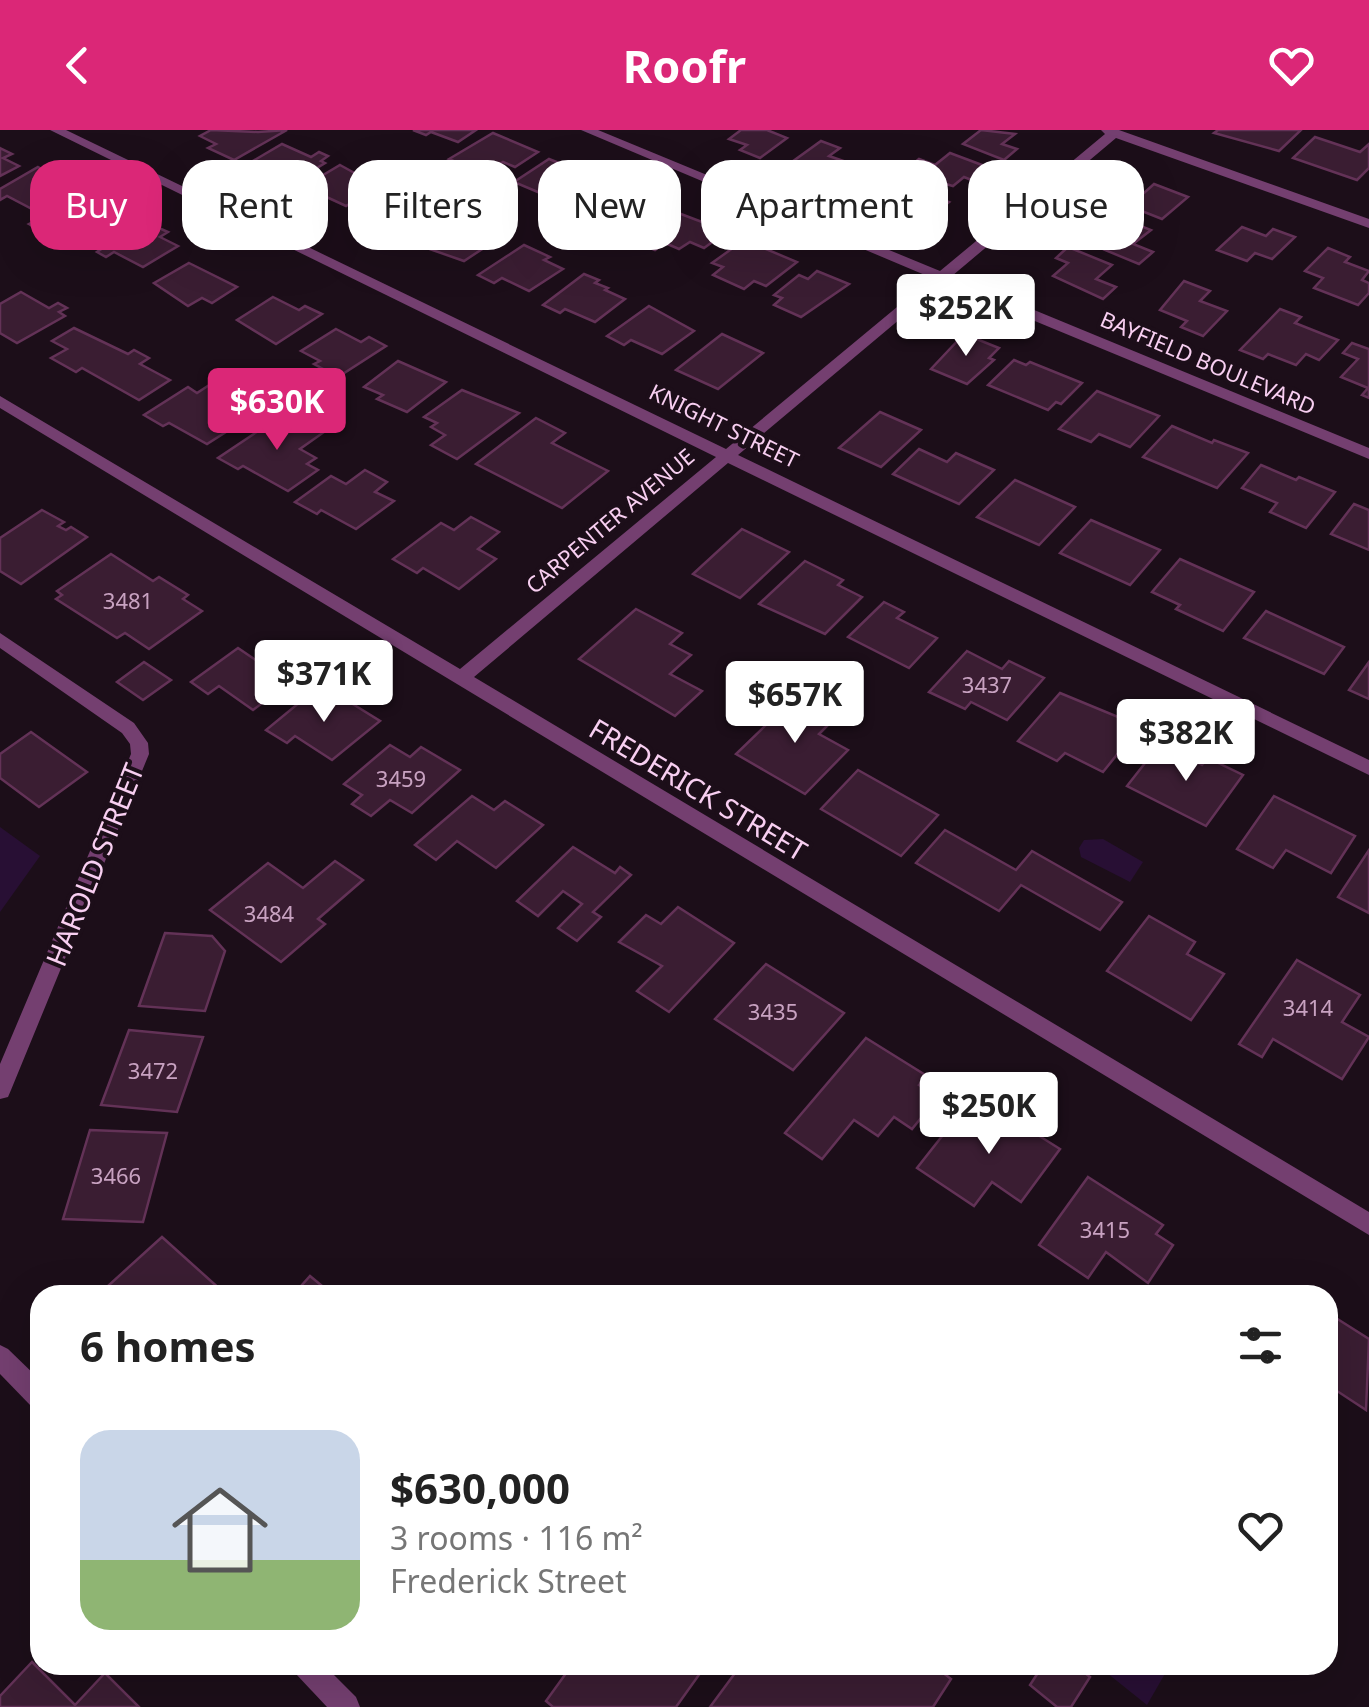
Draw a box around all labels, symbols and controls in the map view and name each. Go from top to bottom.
text: Roofr [623,35,746,96]
icon: back [50,38,105,93]
icon: heart [1264,38,1319,93]
chip: Buy [30,160,162,250]
chip: Rent [182,160,328,250]
chip: Filters [348,160,518,250]
chip: New [538,160,681,250]
chip: Apartment [701,160,948,250]
chip: House [968,160,1144,250]
pin: $252K [896,274,1036,359]
text: $252K [919,285,1013,328]
street label: BAYFIELD BOULEVARD [1096,303,1321,421]
pin: $630K [207,368,347,453]
street label: KNIGHT STREET [645,376,804,474]
text: $630K [230,379,324,422]
street label: CARPENTER AVENUE [519,441,700,600]
house number: 3481 [103,585,153,615]
pin: $371K [254,640,394,725]
text: $371K [277,651,371,694]
pin: $657K [725,661,865,746]
house number: 3437 [962,669,1012,699]
text: $657K [748,672,842,715]
pin: $382K [1116,699,1256,784]
street label: FREDERICK STREET [583,709,815,869]
text: $382K [1139,710,1233,753]
street label: HAROLD STREET [36,757,152,972]
house number: 3459 [376,763,426,793]
house number: 3484 [244,898,295,928]
house number: 3414 [1283,992,1334,1022]
house number: 3435 [748,996,798,1026]
house number: 3472 [128,1055,178,1085]
pin: $250K [919,1072,1059,1157]
text: $250K [942,1083,1036,1126]
house number: 3466 [91,1160,141,1190]
house number: 3415 [1080,1214,1130,1244]
text: 6 homes [80,1317,256,1374]
icon: filters [1233,1318,1288,1373]
text: $630,000 [390,1459,570,1516]
icon: home [160,1470,280,1590]
icon: heart [1233,1503,1288,1558]
text: 3 rooms · 116 m² [390,1516,643,1559]
text: Frederick Street [390,1559,627,1602]

